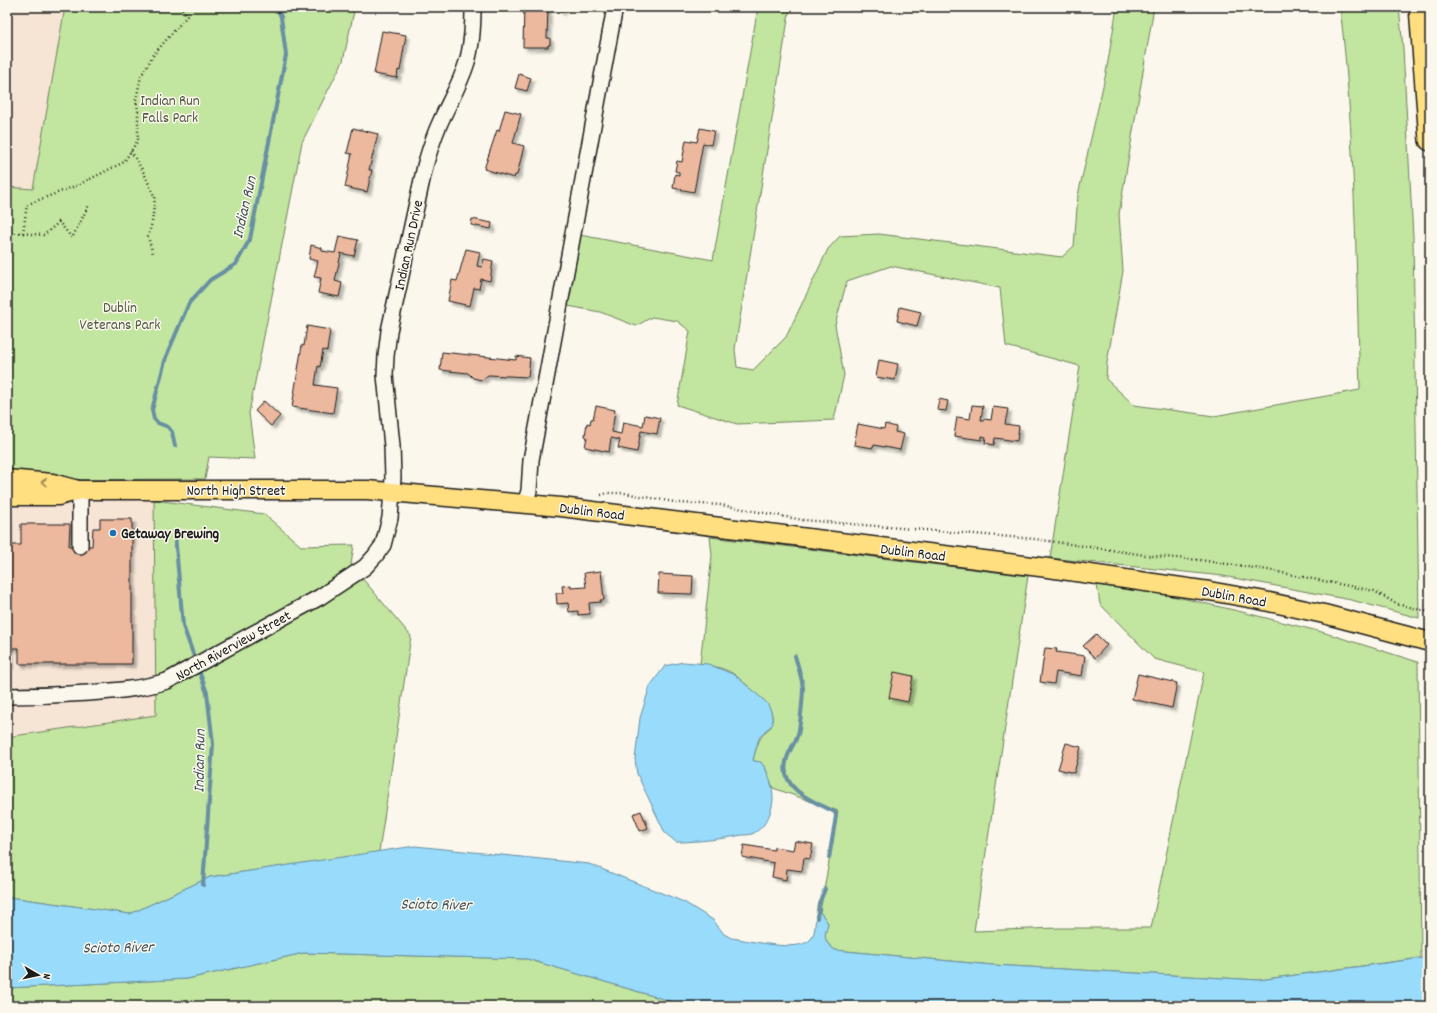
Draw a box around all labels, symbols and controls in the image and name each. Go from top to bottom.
park label: Indian Run Falls Park [140,91,200,130]
water label: Indian Run [227,173,264,241]
street label: Indian Run Drive [390,198,430,293]
park label: Dublin Veterans Park [80,298,160,337]
one-way arrow [41,478,47,487]
street label: North High Street [186,481,286,503]
street label: Dublin Road [558,498,626,528]
place label: Getaway Brewing [121,524,220,546]
marker: Getaway Brewing [108,528,118,538]
street label: Dublin Road [879,539,947,569]
street label: Dublin Road [1200,581,1268,614]
street label: North Riverview Street [172,606,296,688]
water label: Indian Run [188,729,213,793]
water label: Scioto River [400,893,474,918]
water label: Scioto River [83,936,156,961]
north arrow [18,955,58,995]
text: N [37,972,54,981]

